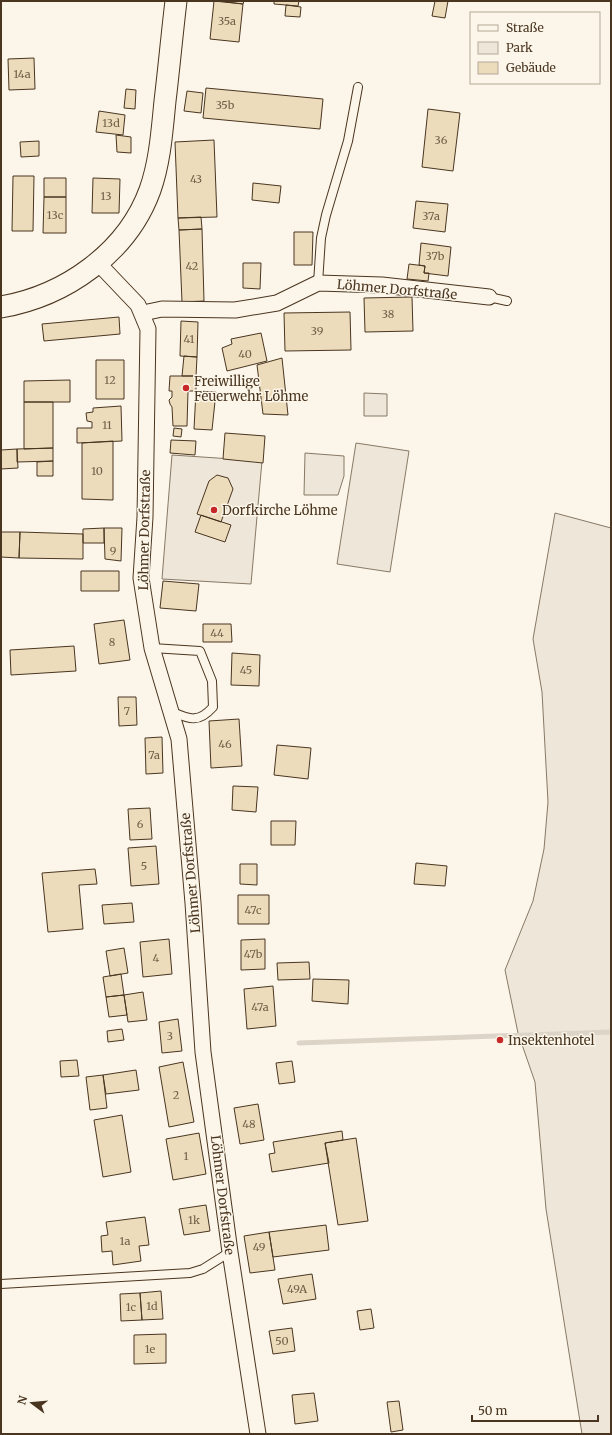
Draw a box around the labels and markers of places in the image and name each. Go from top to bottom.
place label: Freiwillige Feuerwehr Löhme [194,373,308,405]
marker: Freiwillige Feuerwehr Löhme [181,383,191,393]
place label: Dorfkirche Löhme [222,502,338,519]
marker: Dorfkirche Löhme [209,505,219,515]
place label: Insektenhotel [508,1032,595,1049]
marker: Insektenhotel [495,1035,505,1045]

